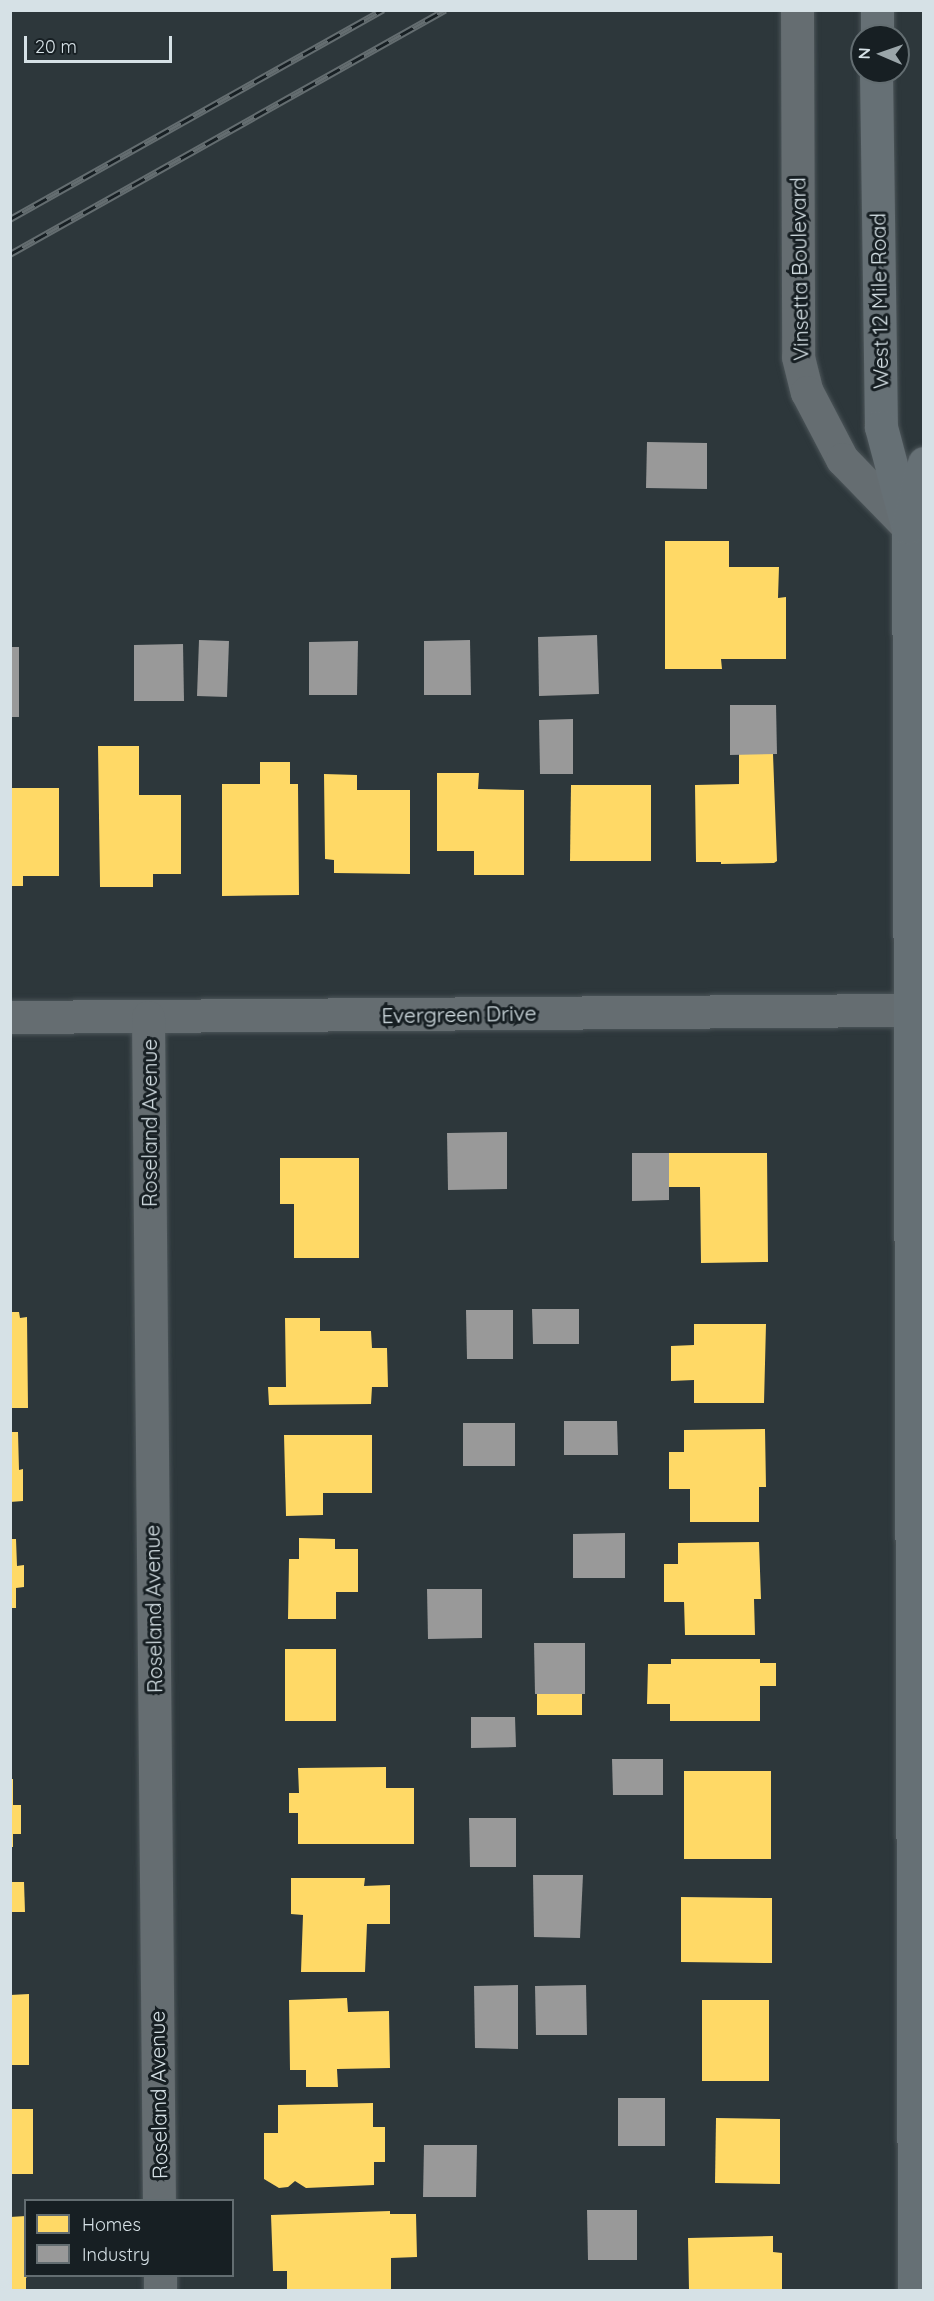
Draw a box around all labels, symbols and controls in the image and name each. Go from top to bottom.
scale bar [27,24,176,62]
north arrow [850,24,910,84]
text: 20 m [35,35,77,58]
text: N [854,47,874,60]
street label: Vinsetta Boulevard [785,177,813,361]
street label: West 12 Mile Road [865,213,893,389]
street label: Evergreen Drive [381,1000,537,1028]
street label: Roseland Avenue [136,1039,162,1207]
street label: Roseland Avenue [139,1525,167,1693]
street label: Roseland Avenue [144,2011,172,2179]
legend [24,2199,234,2277]
text: Homes [82,2213,141,2236]
text: Industry [82,2243,150,2266]

